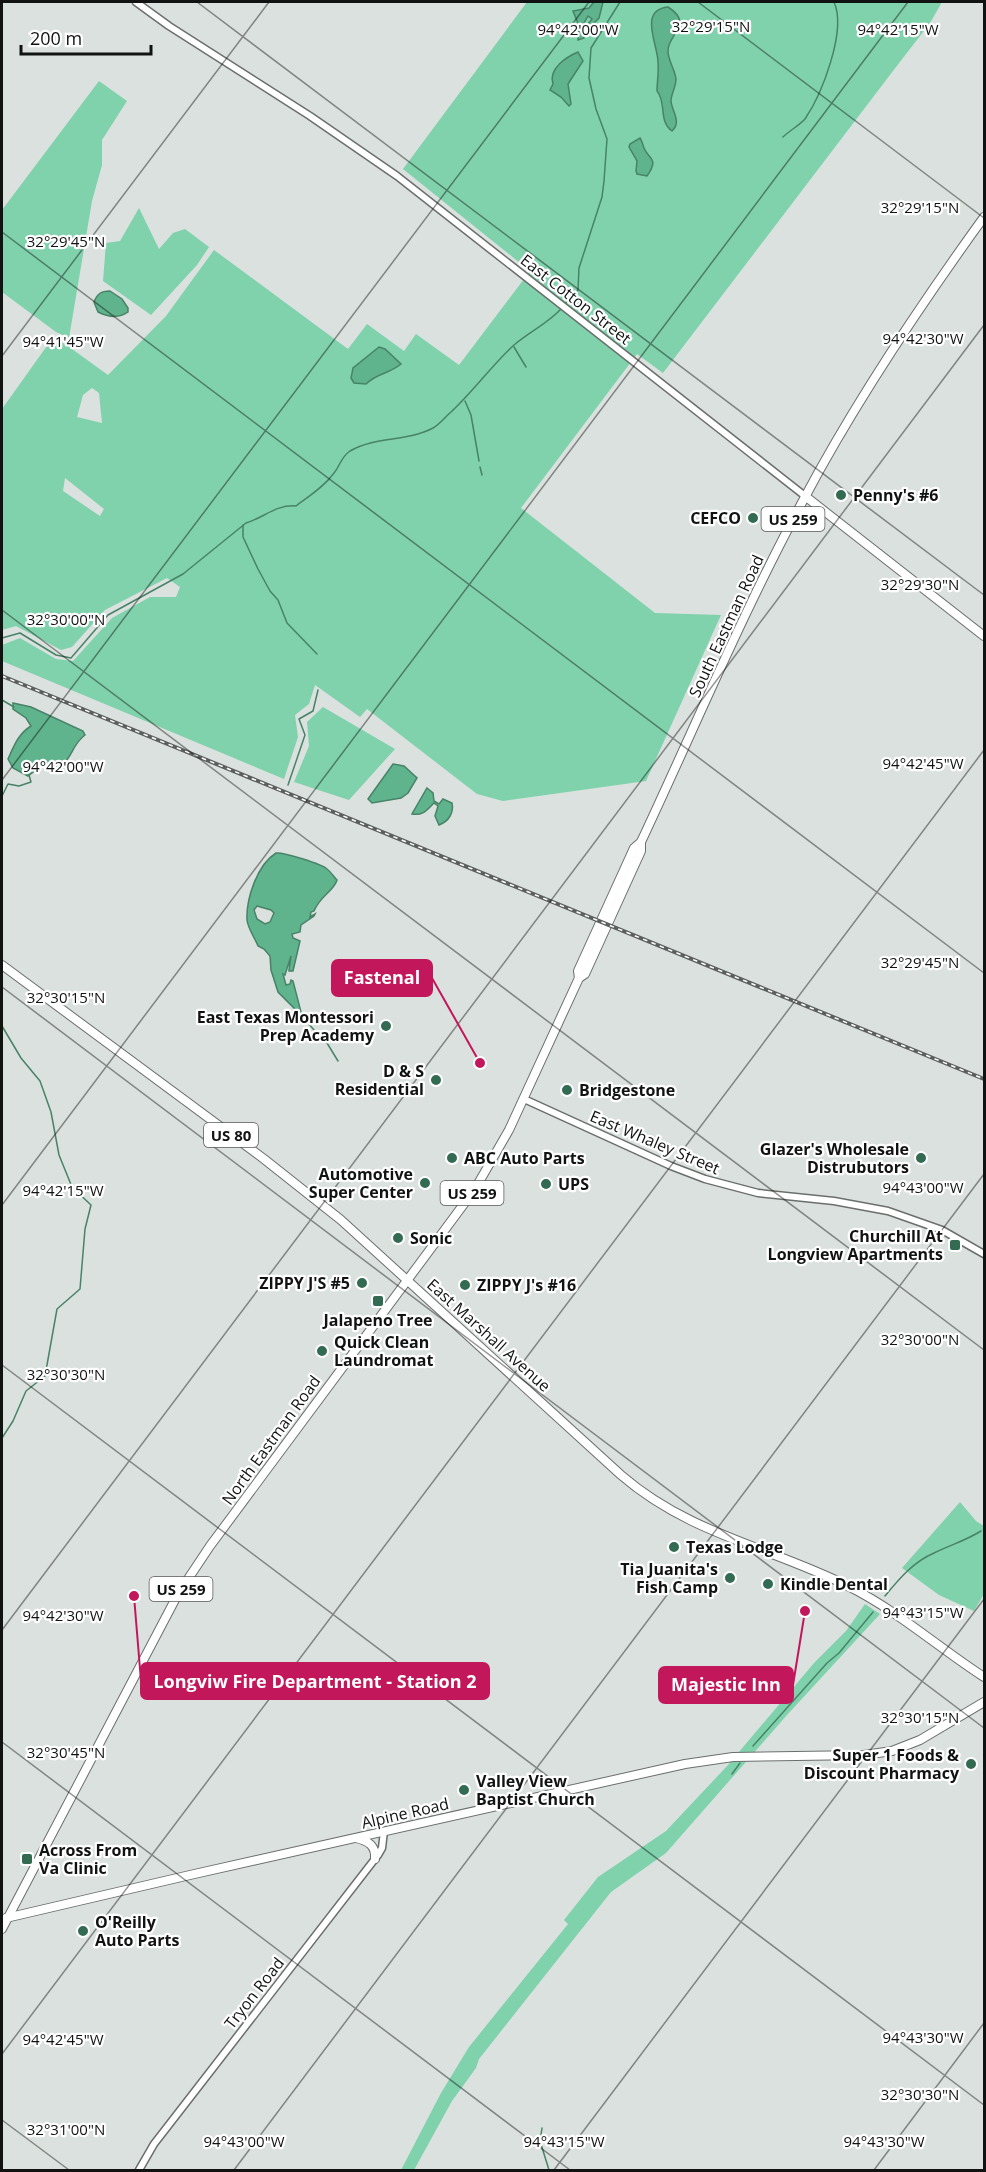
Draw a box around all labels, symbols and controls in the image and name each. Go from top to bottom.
text: 32°29'15"N [672,16,750,36]
scale bar [21,18,152,56]
text: 94°42'00"W [538,19,619,39]
text: 94°42'15"W [858,19,939,39]
text: 200 m [30,26,82,50]
text: 32°29'15"N [881,197,959,217]
text: 32°29'45"N [27,231,105,251]
street label: East Cotton Street [516,249,636,349]
text: 94°42'30"W [883,328,964,348]
text: 94°41'45"W [23,331,104,351]
place label: Penny's #6 [853,484,938,506]
marker: Penny's #6 [834,488,848,502]
place label: CEFCO [690,507,741,529]
road number: US 259 [762,507,824,531]
marker: CEFCO [746,511,760,525]
street label: South Eastman Road [683,551,769,701]
text: 32°29'30"N [881,574,959,594]
text: 32°30'00"N [27,609,105,629]
text: 94°42'45"W [883,753,964,773]
text: 94°42'00"W [23,756,104,776]
text: 32°29'45"N [881,952,959,972]
callout: Fastenal [332,960,432,996]
text: Fastenal [344,965,420,989]
text: 32°30'15"N [27,987,105,1007]
place label: East Texas Montessori Prep Academy [197,1006,375,1046]
marker: East Texas Montessori Prep Academy [379,1019,393,1033]
place label: D & S Residential [335,1060,424,1100]
marker: D & S Residential [429,1073,443,1087]
place label: Bridgestone [579,1079,675,1101]
marker: Bridgestone [560,1083,574,1097]
street label: East Whaley Street [587,1105,723,1179]
road number: US 80 [204,1123,258,1147]
place label: Glazer's Wholesale Distrubutors [760,1138,909,1178]
place label: ABC Auto Parts [464,1147,585,1169]
marker: ABC Auto Parts [445,1151,459,1165]
marker: Glazer's Wholesale Distrubutors [914,1151,928,1165]
place label: Automotive Super Center [309,1163,413,1203]
place label: UPS [558,1173,589,1195]
marker: Automotive Super Center [418,1176,432,1190]
marker: UPS [539,1177,553,1191]
text: 94°43'00"W [883,1177,964,1197]
text: 94°42'15"W [23,1180,104,1200]
road number: US 259 [440,1181,504,1205]
place label: Churchill At Longview Apartments [768,1225,943,1265]
place label: Sonic [410,1227,452,1249]
marker: Sonic [391,1231,405,1245]
marker: Churchill At Longview Apartments [948,1238,962,1252]
place label: ZIPPY J'S #5 [259,1272,350,1294]
street label: East Marshall Avenue [422,1274,556,1396]
place label: ZIPPY J's #16 [477,1274,576,1296]
marker: ZIPPY J'S #5 [355,1276,369,1290]
marker: ZIPPY J's #16 [458,1278,472,1292]
marker: Jalapeno Tree [371,1294,385,1308]
place label: Jalapeno Tree [321,1309,433,1331]
text: 32°30'00"N [881,1329,959,1349]
place label: Quick Clean Laundromat [334,1331,433,1371]
marker: Quick Clean Laundromat [315,1344,329,1358]
text: 32°30'30"N [27,1364,105,1384]
street label: North Eastman Road [217,1371,325,1509]
place label: Texas Lodge [686,1536,783,1558]
marker: Texas Lodge [667,1540,681,1554]
place label: Tia Juanita's Fish Camp [620,1558,718,1598]
marker: Tia Juanita's Fish Camp [723,1571,737,1585]
place label: Kindle Dental [780,1573,888,1595]
road number: US 259 [150,1577,213,1601]
marker: Kindle Dental [761,1577,775,1591]
text: 94°43'15"W [883,1602,964,1622]
text: 94°42'30"W [23,1605,104,1625]
callout: Longviw Fire Department - Station 2 [141,1663,489,1699]
callout: Majestic Inn [659,1667,793,1703]
text: Longviw Fire Department - Station 2 [153,1669,477,1693]
text: Majestic Inn [671,1672,781,1696]
text: 32°30'15"N [881,1707,959,1727]
text: 32°30'45"N [27,1742,105,1762]
place label: Super 1 Foods & Discount Pharmacy [804,1744,960,1784]
marker: Super 1 Foods & Discount Pharmacy [964,1757,978,1771]
place label: Valley View Baptist Church [476,1770,595,1810]
marker: Valley View Baptist Church [457,1783,471,1797]
street label: Alpine Road [359,1792,451,1834]
place label: Across From Va Clinic [39,1839,137,1879]
marker: Across From Va Clinic [20,1852,34,1866]
place label: O'Reilly Auto Parts [95,1911,179,1951]
marker: O'Reilly Auto Parts [76,1924,90,1938]
street label: Tryon Road [219,1953,289,2033]
text: 94°43'30"W [883,2027,964,2047]
text: 94°42'45"W [23,2029,104,2049]
text: 32°30'30"N [881,2084,959,2104]
text: 32°31'00"N [27,2119,105,2139]
text: 94°43'00"W [204,2131,285,2151]
text: 94°43'15"W [524,2131,605,2151]
text: 94°43'30"W [844,2131,925,2151]

